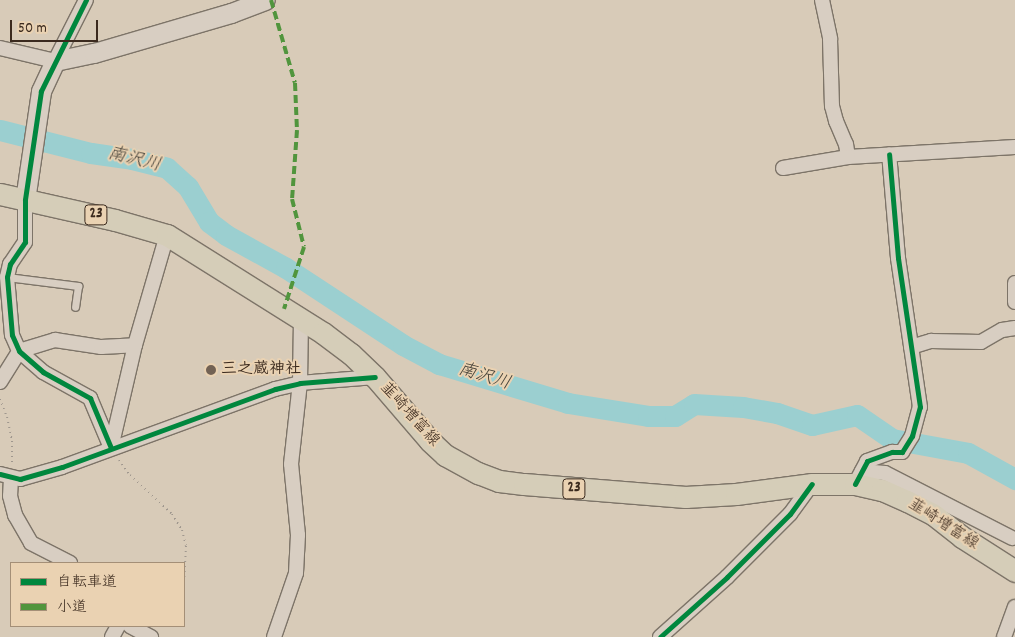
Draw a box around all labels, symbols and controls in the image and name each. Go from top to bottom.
scale bar [12,10,100,42]
text: 50 m [18,18,47,40]
water label: 南沢川 [105,144,163,178]
road number: 23 [84,202,108,228]
place label: 三之蔵神社 [221,360,301,380]
water label: 南沢川 [455,360,513,396]
marker: 三之蔵神社 [205,364,217,376]
street label: 韮崎増富線 [375,379,443,451]
road number: 23 [562,476,586,502]
street label: 韮崎増富線 [904,495,982,555]
legend [10,562,185,627]
text: 自転車道 [57,572,117,594]
text: 小道 [57,597,87,619]

